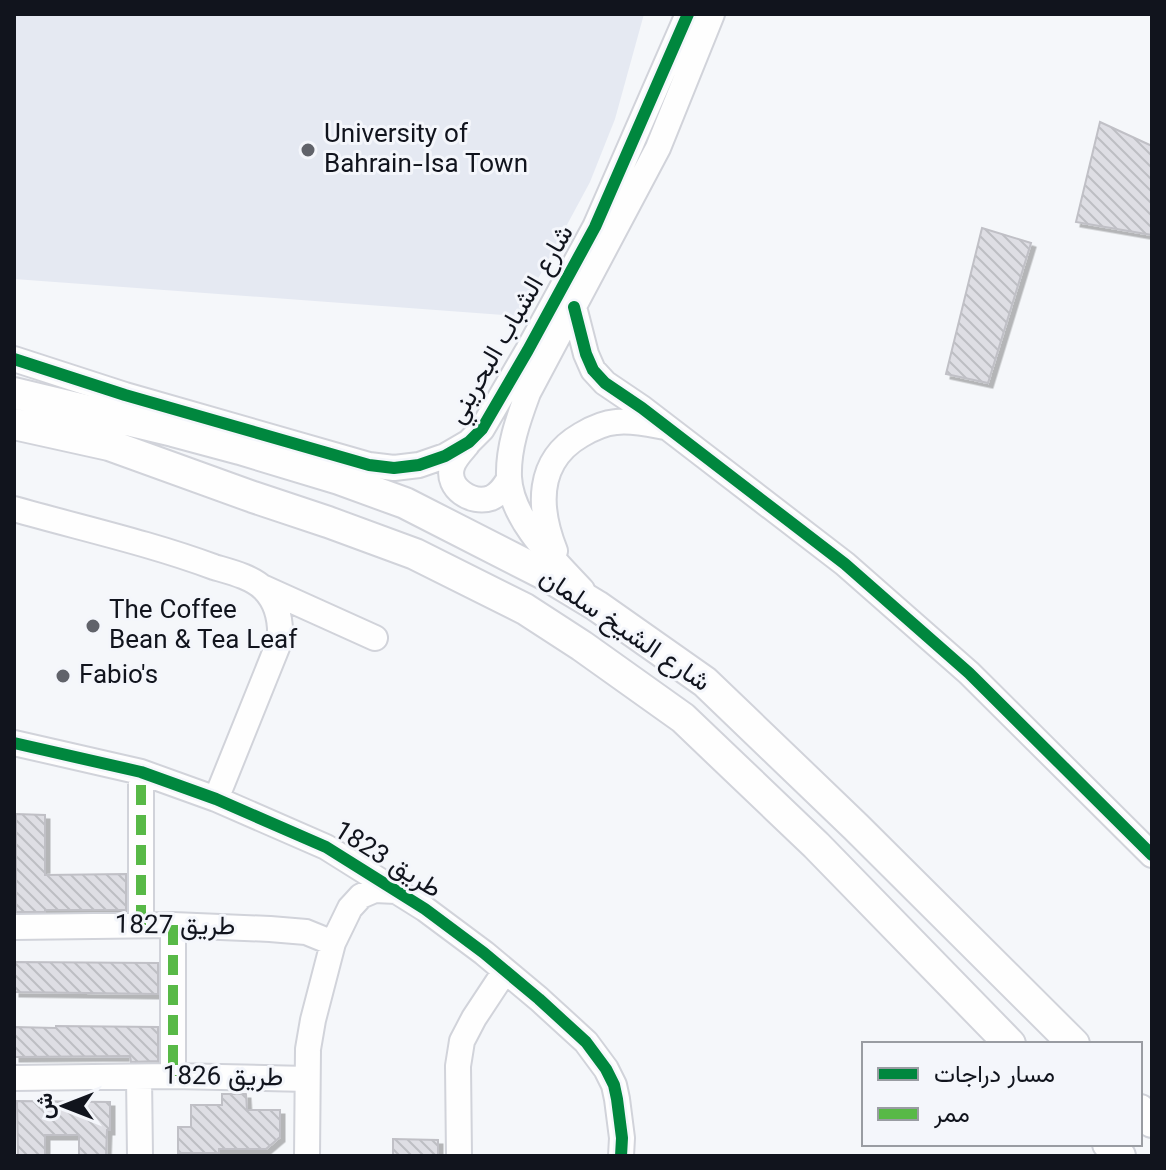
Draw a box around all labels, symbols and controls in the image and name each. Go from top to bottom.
place label: University of Bahrain-Isa Town [324,115,528,186]
marker: University of Bahrain-Isa Town [299,141,317,159]
street label: شارع الشباب البحريني [438,218,586,432]
street label: شارع الشيخ سلمان [530,558,718,704]
place label: The Coffee Bean & Tea Leaf [109,591,298,662]
marker: The Coffee Bean & Tea Leaf [84,617,102,635]
place label: Fabio's [79,656,158,697]
marker: Fabio's [54,667,72,685]
street label: طريق 1823 [325,812,449,910]
street label: طريق 1827 [114,905,236,949]
legend [862,1042,1142,1146]
street label: طريق 1826 [162,1056,284,1100]
text: مسار دراجات [934,1057,1055,1095]
north arrow [24,1066,104,1146]
text: ش [29,1093,64,1119]
text: ممر [933,1097,970,1135]

